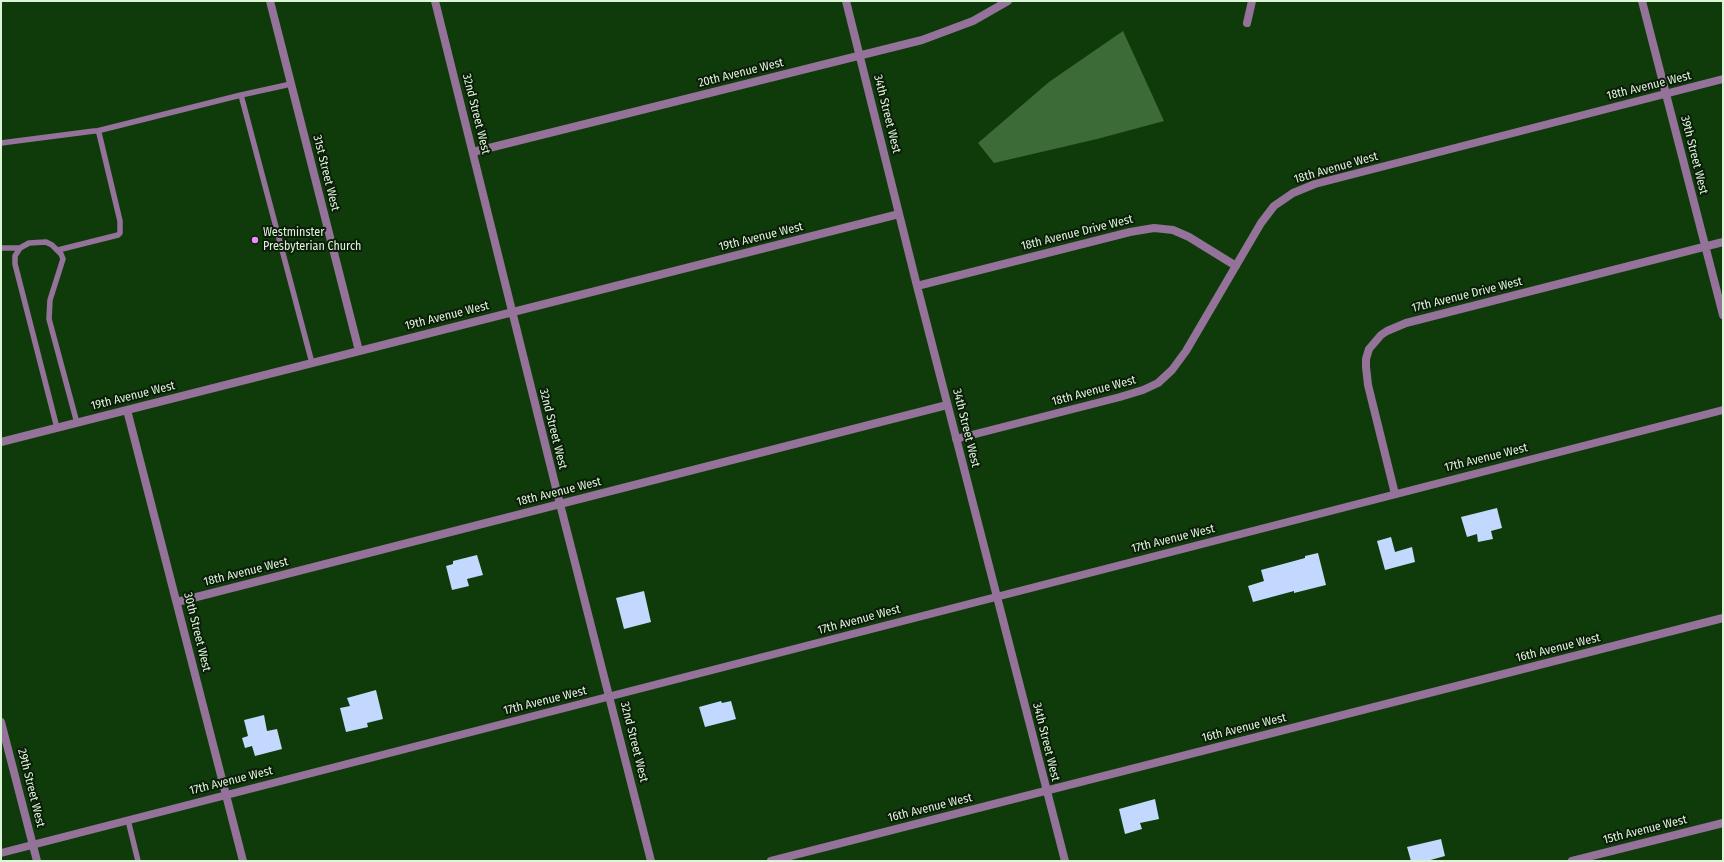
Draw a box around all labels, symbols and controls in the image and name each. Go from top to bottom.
street label: 20th Avenue West [697,55,785,91]
street label: 18th Avenue West [1605,69,1693,103]
street label: 32nd Street West [459,72,493,156]
street label: 34th Street West [870,73,904,155]
street label: 39th Street West [1677,114,1711,196]
street label: 31st Street West [310,133,342,213]
street label: 18th Avenue West [1292,149,1380,187]
street label: 18th Avenue Drive West [1020,212,1134,254]
street label: 19th Avenue West [717,220,805,254]
place label: Westminster Presbyterian Church [263,226,361,254]
marker: Westminster Presbyterian Church [250,235,260,245]
street label: 17th Avenue Drive West [1410,274,1524,316]
street label: 19th Avenue West [403,299,491,333]
street label: 18th Avenue West [1050,373,1138,409]
street label: 19th Avenue West [89,379,177,413]
street label: 32nd Street West [536,387,570,471]
street label: 34th Street West [949,387,983,469]
street label: 17th Avenue West [1443,441,1529,475]
street label: 18th Avenue West [515,475,603,509]
street label: 17th Avenue West [1130,522,1216,556]
street label: 18th Avenue West [202,555,290,589]
street label: 30th Street West [180,591,214,673]
street label: 17th Avenue West [816,602,902,638]
street label: 16th Avenue West [1514,631,1602,665]
street label: 17th Avenue West [502,684,588,718]
street label: 32nd Street West [617,700,651,784]
street label: 34th Street West [1029,701,1063,783]
street label: 16th Avenue West [1200,711,1288,745]
street label: 29th Street West [14,747,48,829]
street label: 17th Avenue West [188,764,274,798]
street label: 16th Avenue West [886,791,974,825]
street label: 15th Avenue West [1602,813,1688,847]

